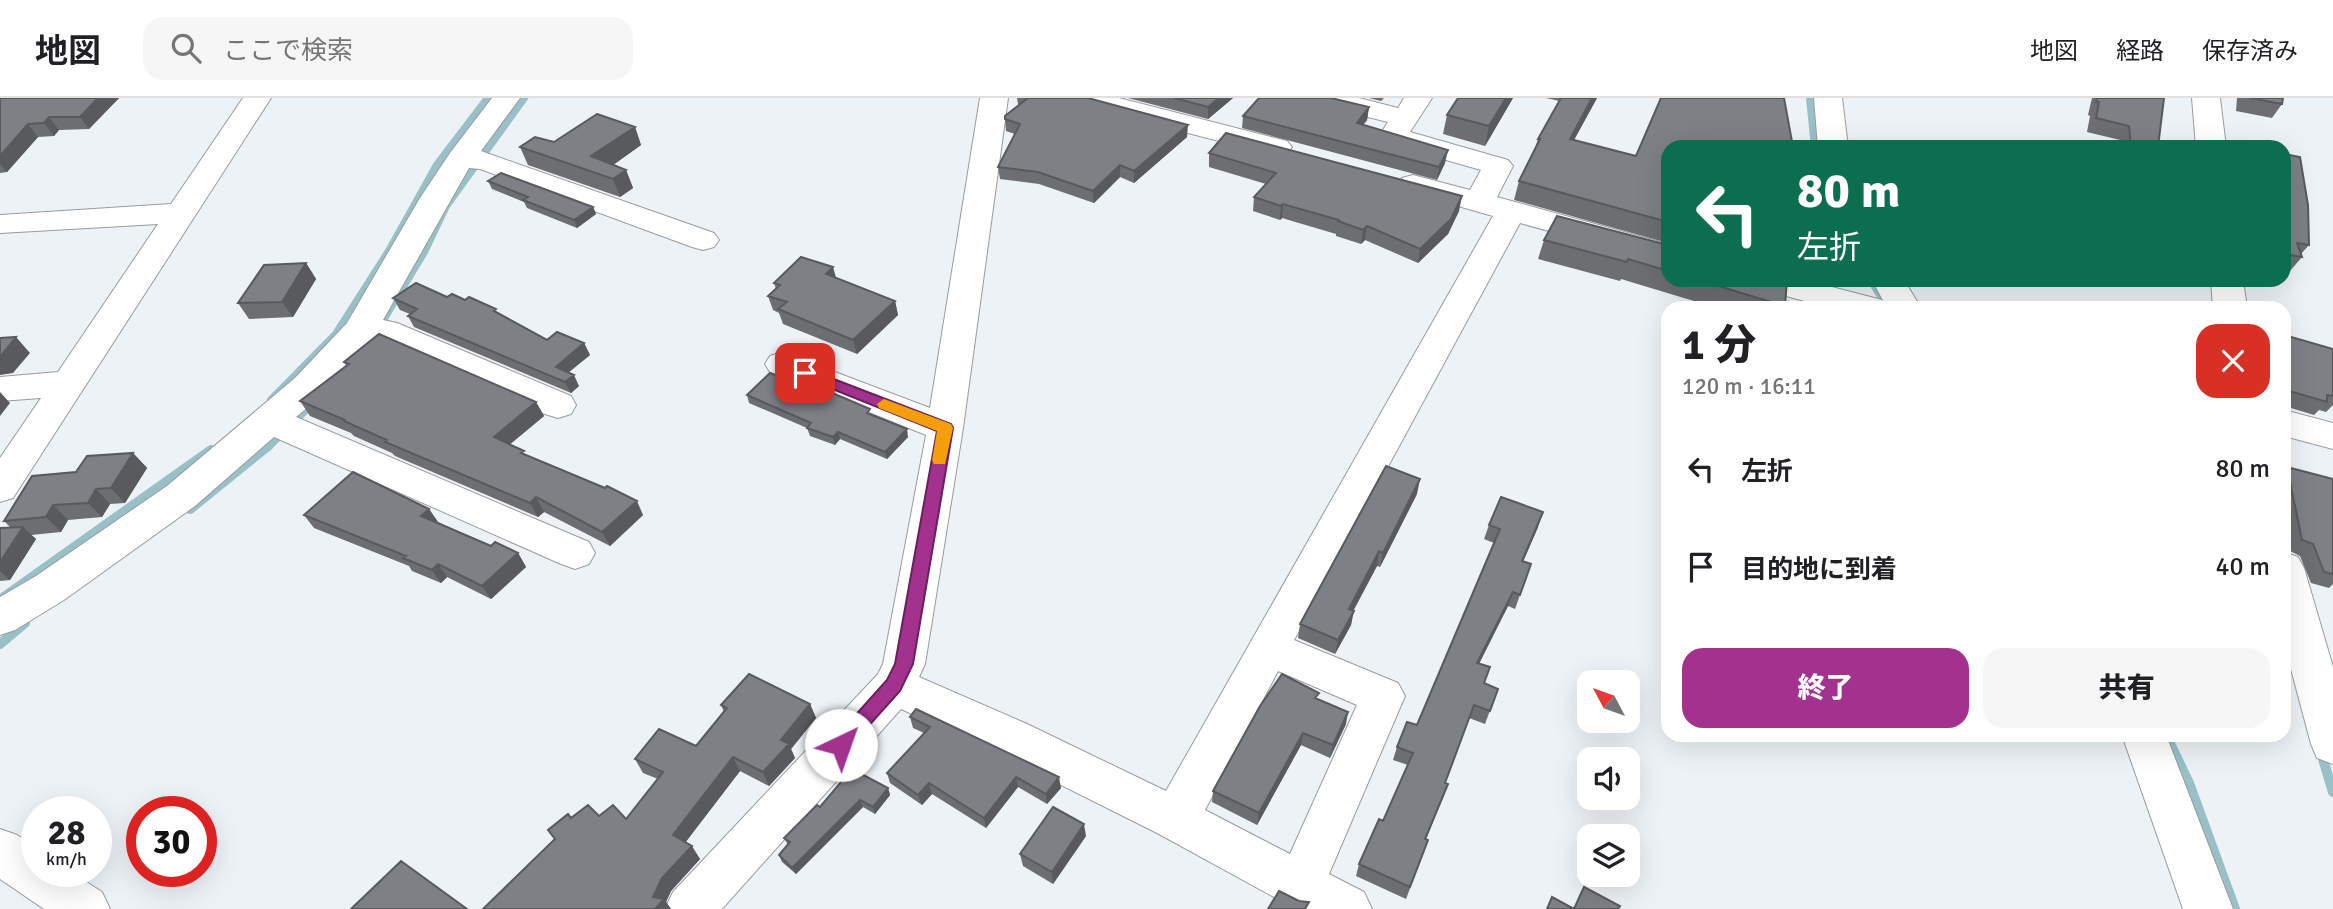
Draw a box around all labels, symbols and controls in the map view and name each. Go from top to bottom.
search box [143,17,633,80]
icon: search [167,29,205,67]
text: 地図 [35,31,101,72]
text: ここで検索 [223,35,353,67]
text: 地図 [2030,36,2078,66]
text: 経路 [2116,36,2164,66]
text: 保存済み [2202,36,2298,66]
text: 80 m [1797,161,1900,221]
icon: left [1682,168,1773,259]
text: 左折 [1797,228,1861,267]
text: 1 分 [1682,320,1756,371]
button: close [2196,324,2270,398]
pin [775,343,835,403]
icon: arrive [786,354,824,392]
text: 120 m · 16:11 [1682,372,1816,401]
icon: left [1682,450,1720,488]
text: 80 m [2215,453,2270,485]
text: 左折 [1741,456,1793,488]
icon: arrive [1682,548,1720,586]
text: 40 m [2215,551,2270,583]
text: 目的地に到着 [1741,554,1897,586]
button: 終了 [1682,648,1969,728]
button: 共有 [1983,648,2270,728]
north arrow [1577,670,1640,733]
map controls [1577,670,1640,887]
position arrow [804,708,878,782]
button: sound [1577,747,1640,810]
speed limit sign: 30 [126,796,217,887]
text: 28 [48,811,85,854]
button: layers [1577,824,1640,887]
text: km/h [46,848,87,870]

